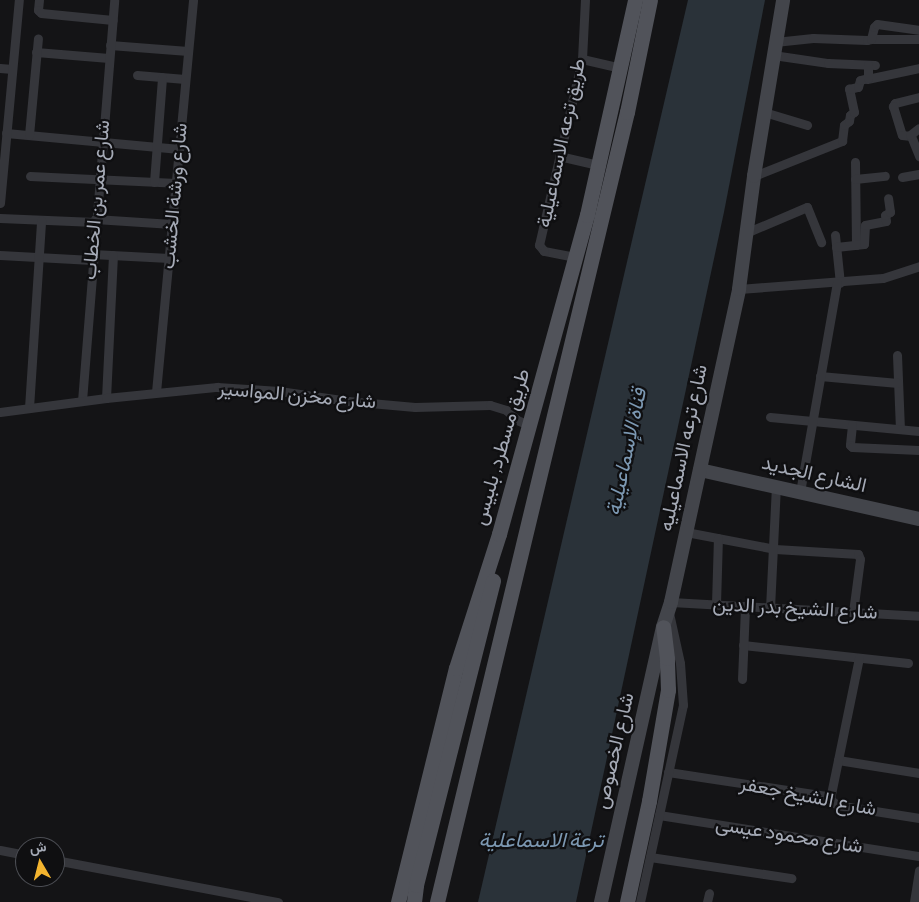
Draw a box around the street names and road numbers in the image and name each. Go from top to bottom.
street label: طريق ترعه الاسماعيلية [532,56,592,230]
street label: شارع عمر بن الخطاب [78,119,116,281]
street label: شارع ورشة الخشب [157,122,193,270]
street label: شارع ترعه الاسماعيليه [655,362,713,534]
street label: طريق مسطرد, بلبيس [468,366,536,528]
street label: شارع مخزن المواسير [217,377,377,415]
street label: الشارع الجديد [759,451,869,499]
street label: شارع الشيخ بدر الدين [712,593,878,625]
street label: شارع الخصوص [590,691,640,811]
street label: شارع الشيخ جعفر [738,772,878,822]
street label: شارع محمود عيسى [714,813,864,859]

